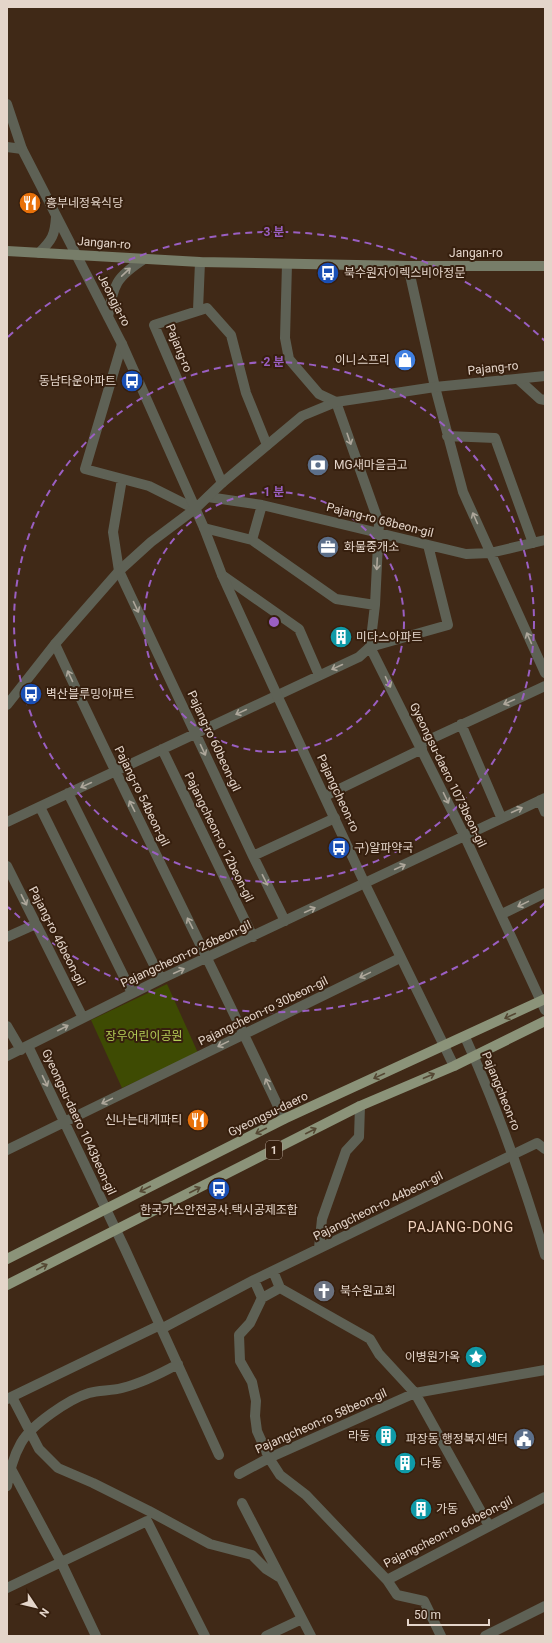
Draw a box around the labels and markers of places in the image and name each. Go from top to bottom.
restaurant icon: 흥부네정육식당 [17,190,43,216]
place label: 흥부네정육식당 [46,196,123,210]
bus stop icon: 북수원자이렉스비아정문 [315,260,341,286]
place label: 북수원자이렉스비아정문 [344,266,465,280]
shop icon: 이니스프리 [392,347,418,373]
place label: 이니스프리 [335,353,390,367]
bus stop icon: 동남타운아파트 [119,368,145,394]
place label: 동남타운아파트 [39,374,116,388]
bank icon: MG새마을금고 [305,452,331,478]
place label: MG새마을금고 [334,458,408,472]
office icon: 화물중개소 [315,534,341,560]
place label: 화물중개소 [344,540,399,554]
centre of rings [267,615,281,629]
building icon: 미다스아파트 [328,624,354,650]
place label: 미다스아파트 [356,630,422,644]
bus stop icon: 벽산블루밍아파트 [18,681,44,707]
place label: 벽산블루밍아파트 [46,687,134,701]
bus stop icon: 구)알파약국 [326,835,352,861]
place label: 구)알파약국 [354,841,413,855]
restaurant icon: 신나는대게파티 [185,1107,211,1133]
place label: 신나는대게파티 [105,1113,182,1127]
bus stop icon: 한국가스안전공사.택시공제조합 [206,1176,232,1202]
place label: 한국가스안전공사.택시공제조합 [140,1203,298,1217]
church icon: 북수원교회 [311,1278,337,1304]
place label: 북수원교회 [340,1284,395,1298]
place icon: 이병원가옥 [463,1344,489,1370]
place label: 이병원가옥 [405,1350,460,1364]
building icon: 라동 [373,1423,399,1449]
public building icon: 파장동 행정복지센터 [511,1426,537,1452]
place label: 라동 [348,1429,370,1443]
place label: 파장동 행정복지센터 [406,1432,508,1446]
building icon: 다동 [392,1450,418,1476]
place label: 다동 [420,1456,442,1470]
building icon: 가동 [408,1496,434,1522]
place label: 가동 [436,1502,458,1516]

